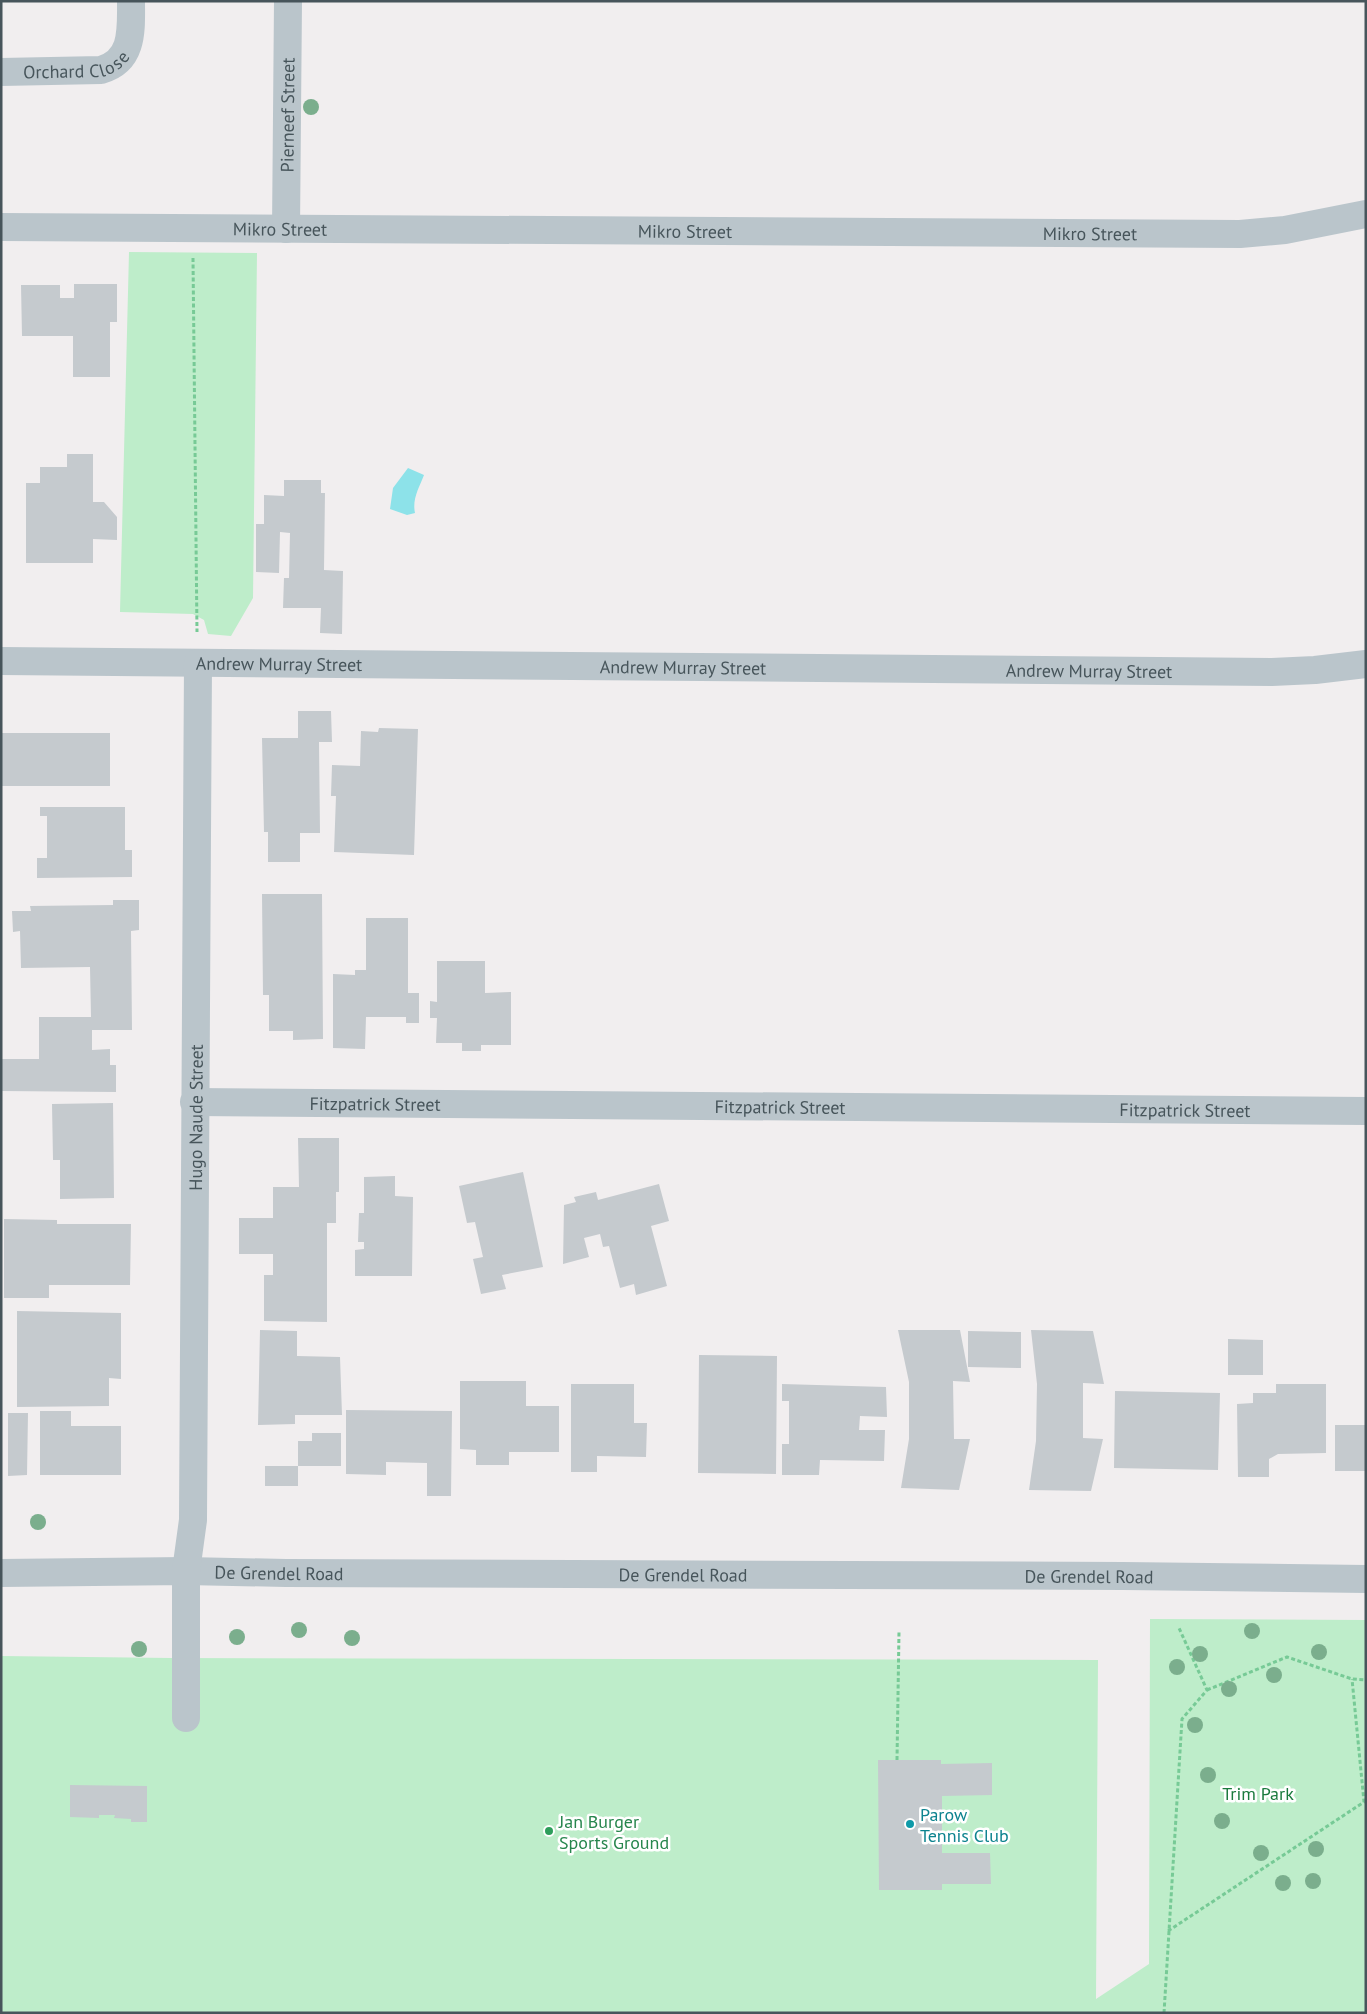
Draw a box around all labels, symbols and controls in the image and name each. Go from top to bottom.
street label: Orchard Close [23,46,134,83]
street label: Pierneef Street [275,58,299,172]
street label: Mikro Street [233,217,327,240]
street label: Mikro Street [638,219,732,243]
street label: Mikro Street [1043,221,1137,245]
street label: Andrew Murray Street [196,651,362,676]
street label: Andrew Murray Street [600,655,766,679]
street label: Andrew Murray Street [1006,658,1172,683]
street label: Hugo Naude Street [183,1044,207,1191]
street label: Fitzpatrick Street [309,1091,441,1115]
street label: Fitzpatrick Street [714,1094,846,1119]
street label: Fitzpatrick Street [1119,1098,1251,1122]
street label: De Grendel Road [214,1560,344,1585]
street label: De Grendel Road [618,1563,747,1586]
street label: De Grendel Road [1024,1564,1154,1588]
park label: Trim Park [1222,1782,1294,1805]
place label: Parow Tennis Club [920,1803,1009,1847]
place label: Jan Burger Sports Ground [558,1810,669,1854]
marker: Parow Tennis Club [904,1818,916,1830]
marker: Jan Burger Sports Ground [543,1825,555,1837]

